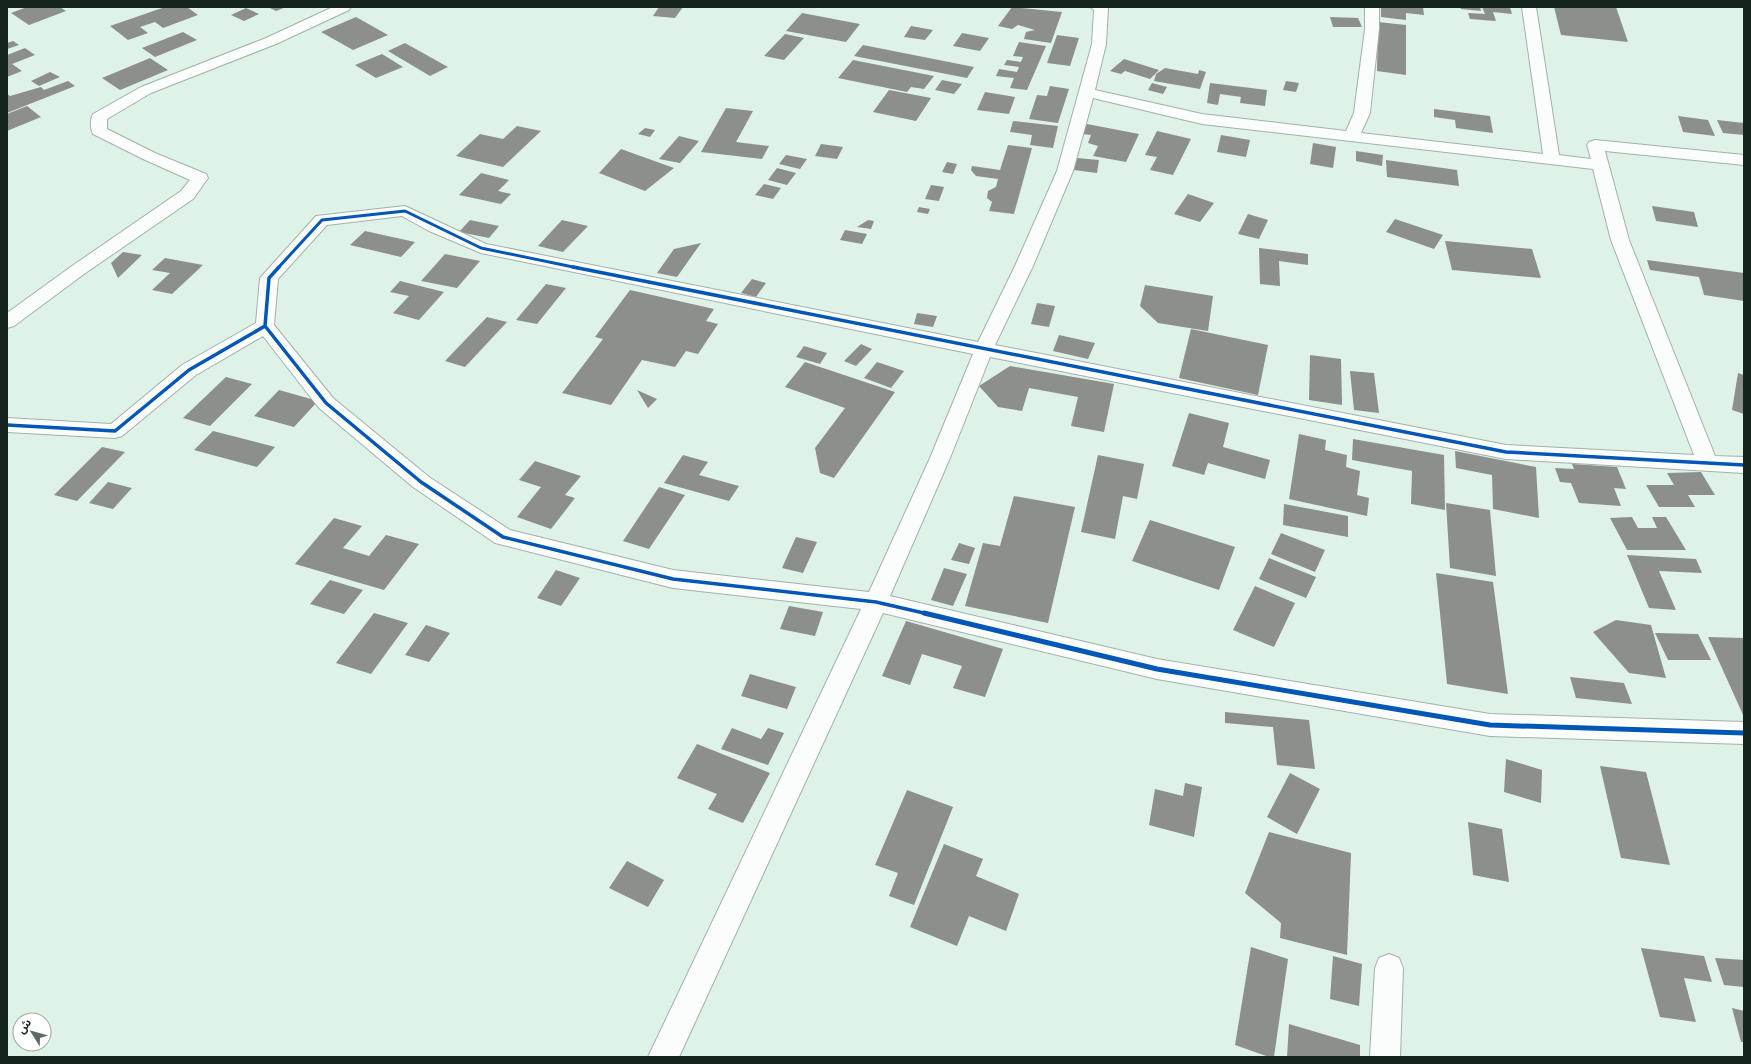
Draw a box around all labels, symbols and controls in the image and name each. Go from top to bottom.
north arrow [12,1012,52,1052]
text: ش [14,1016,35,1037]

